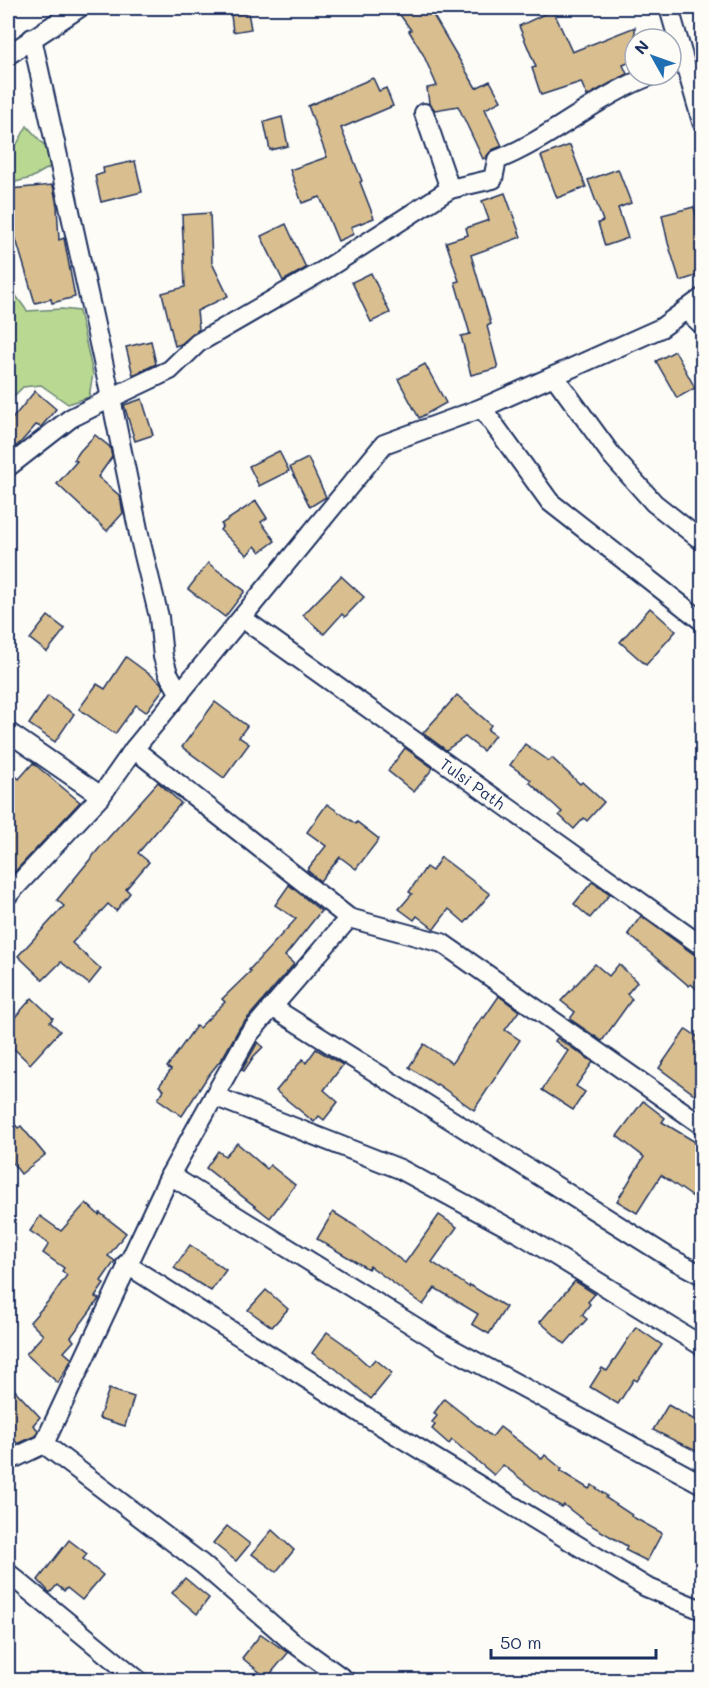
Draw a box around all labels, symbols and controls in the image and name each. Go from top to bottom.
north arrow [623,27,683,87]
text: N [629,36,653,58]
street label: Tulsi Path [436,752,510,813]
scale bar [491,1622,656,1660]
text: 50 m [500,1630,542,1654]

